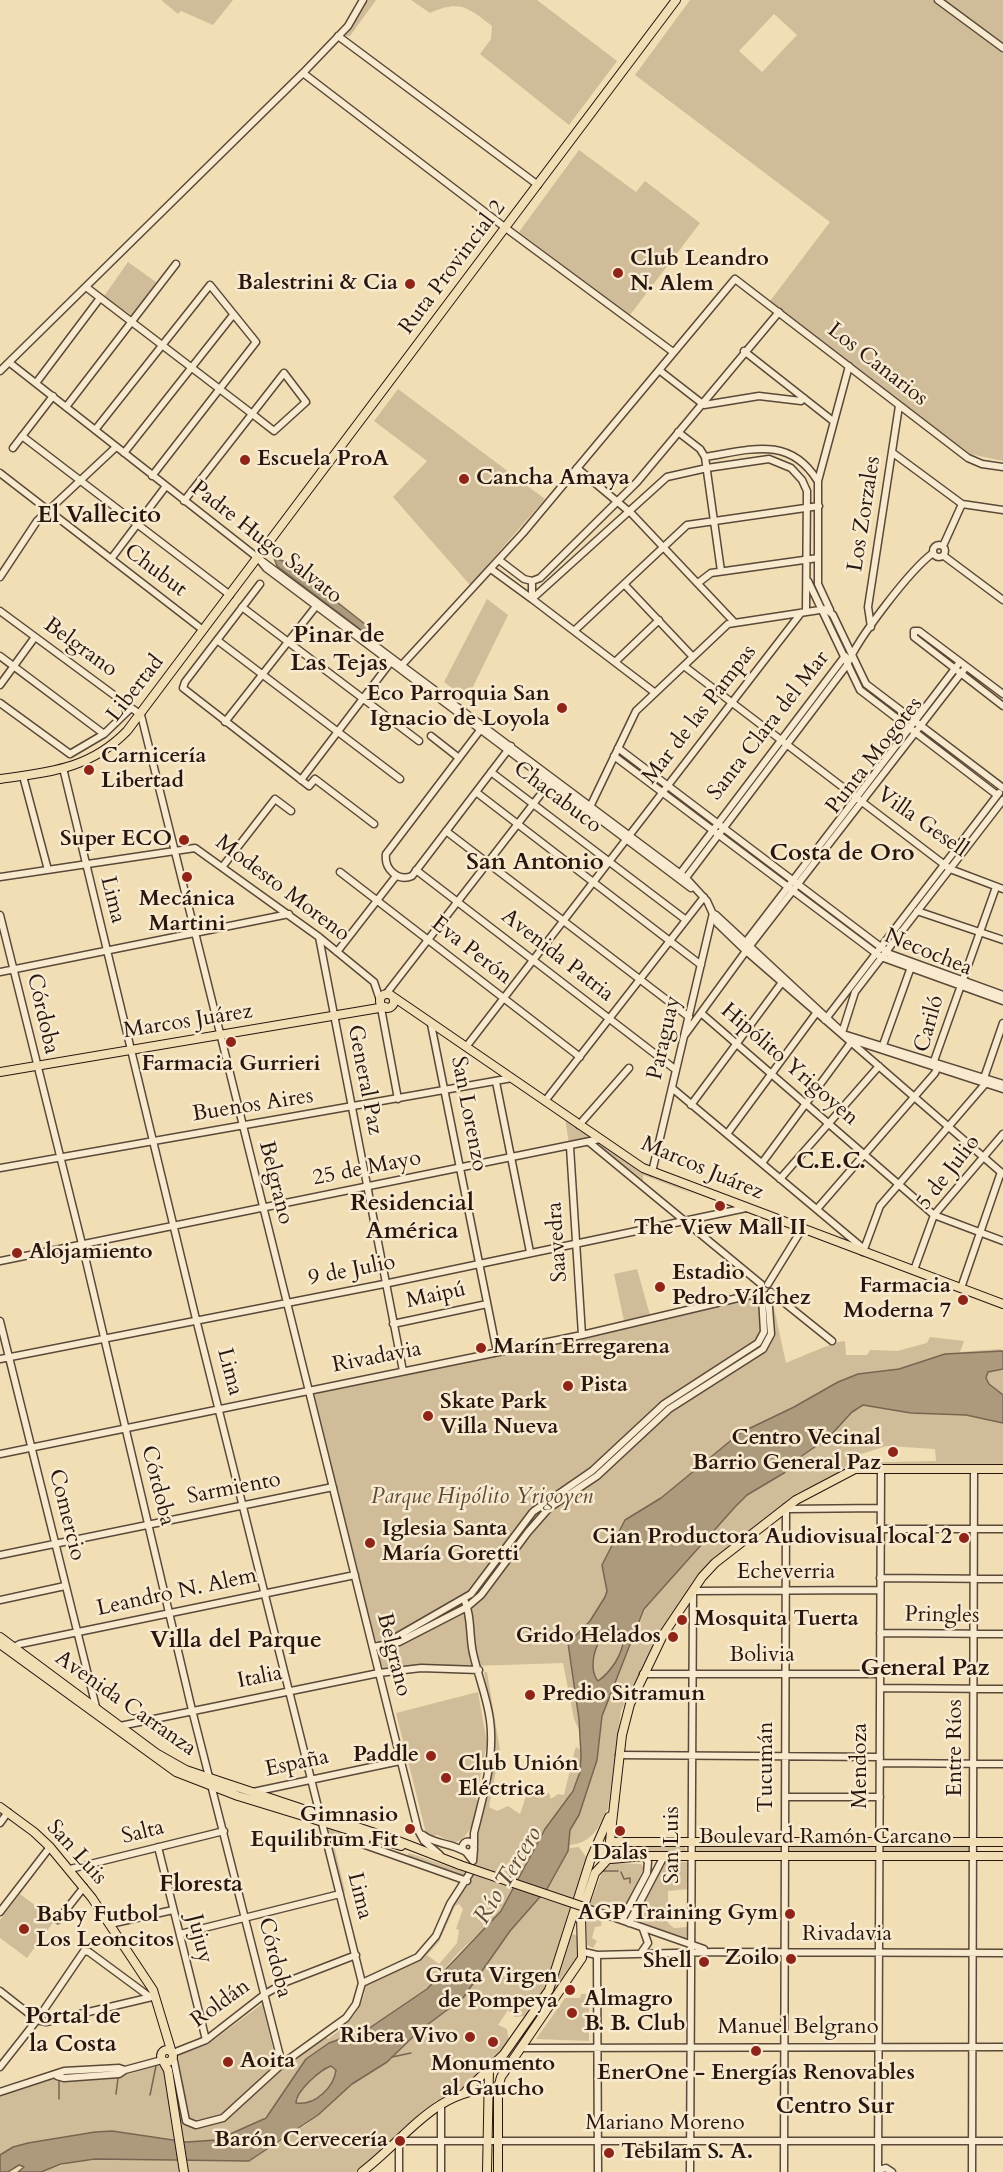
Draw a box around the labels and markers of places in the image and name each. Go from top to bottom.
place label: Club Leandro N. Alem [630,247,769,298]
marker: Club Leandro N. Alem [611,266,625,280]
place label: Balestrini & Cia [237,271,398,297]
marker: Balestrini & Cia [403,277,417,291]
place label: Escuela ProA [257,447,389,473]
marker: Escuela ProA [238,453,252,467]
place label: Cancha Amaya [476,466,630,492]
marker: Cancha Amaya [457,472,471,486]
place label: Eco Parroquia San Ignacio de Loyola [366,682,550,734]
marker: Eco Parroquia San Ignacio de Loyola [555,701,569,715]
place label: Carnicería Libertad [101,744,206,796]
marker: Carnicería Libertad [82,763,96,777]
place label: Super ECO [60,827,172,853]
marker: Super ECO [177,833,191,847]
marker: Mecánica Martini [180,870,194,884]
place label: Mecánica Martini [139,887,235,938]
marker: Farmacia Gurrieri [224,1035,238,1049]
place label: Farmacia Gurrieri [142,1052,320,1078]
marker: The View Mall II [713,1199,727,1213]
place label: The View Mall II [634,1216,806,1242]
place label: Alojamiento [29,1240,153,1266]
marker: Alojamiento [10,1246,24,1260]
place label: Estadio Pedro Vílchez [672,1261,811,1312]
place label: Farmacia Moderna 7 [843,1274,951,1326]
marker: Estadio Pedro Vílchez [653,1280,667,1294]
marker: Farmacia Moderna 7 [956,1293,970,1307]
place label: Marín Erregarena [493,1335,670,1361]
marker: Marín Erregarena [474,1341,488,1355]
place label: Pista [580,1373,628,1399]
marker: Pista [561,1379,575,1393]
place label: Skate Park Villa Nueva [440,1390,558,1442]
marker: Skate Park Villa Nueva [421,1409,435,1423]
place label: Centro Vecinal Barrio General Paz [692,1426,881,1478]
marker: Centro Vecinal Barrio General Paz [886,1445,900,1459]
place label: Iglesia Santa María Goretti [382,1517,519,1568]
place label: Cian Productora Audiovisual local 2 [592,1525,952,1551]
marker: Cian Productora Audiovisual local 2 [957,1531,971,1545]
marker: Iglesia Santa María Goretti [363,1536,377,1550]
place label: Mosquita Tuerta [694,1607,859,1633]
marker: Mosquita Tuerta [675,1613,689,1627]
place label: Grido Helados [516,1624,661,1650]
marker: Grido Helados [666,1630,680,1644]
place label: Predio Sitramun [542,1682,705,1708]
marker: Predio Sitramun [523,1688,537,1702]
place label: Paddle [353,1743,419,1769]
marker: Paddle [424,1749,438,1763]
place label: Club Unión Eléctrica [458,1752,579,1804]
marker: Club Unión Eléctrica [439,1771,453,1785]
place label: Gimnasio Equilibrum Fit [250,1803,398,1855]
marker: Gimnasio Equilibrum Fit [403,1822,417,1836]
marker: Dalas [613,1824,627,1838]
place label: Dalas [592,1841,648,1867]
place label: AGP Training Gym [578,1901,778,1927]
place label: Baby Futbol Los Leoncitos [36,1903,174,1954]
marker: AGP Training Gym [783,1907,797,1921]
marker: Baby Futbol Los Leoncitos [17,1922,31,1936]
place label: Zoilo [724,1946,779,1972]
place label: Shell [643,1949,692,1975]
marker: Zoilo [784,1952,798,1966]
marker: Shell [697,1955,711,1969]
place label: Gruta Virgen de Pompeya [425,1964,558,2016]
marker: Gruta Virgen de Pompeya [563,1983,577,1997]
place label: Almagro B. B. Club [584,1987,686,2038]
marker: Almagro B. B. Club [565,2006,579,2020]
place label: Ribera Vivo [340,2024,458,2050]
marker: Ribera Vivo [463,2030,477,2044]
marker: Monumento al Gaucho [486,2035,500,2049]
marker: EnerOne - Energías Renovables [749,2044,763,2058]
place label: Aoita [240,2049,295,2075]
place label: Monumento al Gaucho [431,2052,555,2104]
marker: Aoita [221,2055,235,2069]
place label: EnerOne - Energías Renovables [597,2061,915,2087]
place label: Barón Cervecería [214,2128,388,2154]
marker: Barón Cervecería [393,2134,407,2148]
place label: Tebilam S. A. [621,2140,753,2166]
marker: Tebilam S. A. [602,2146,616,2160]

